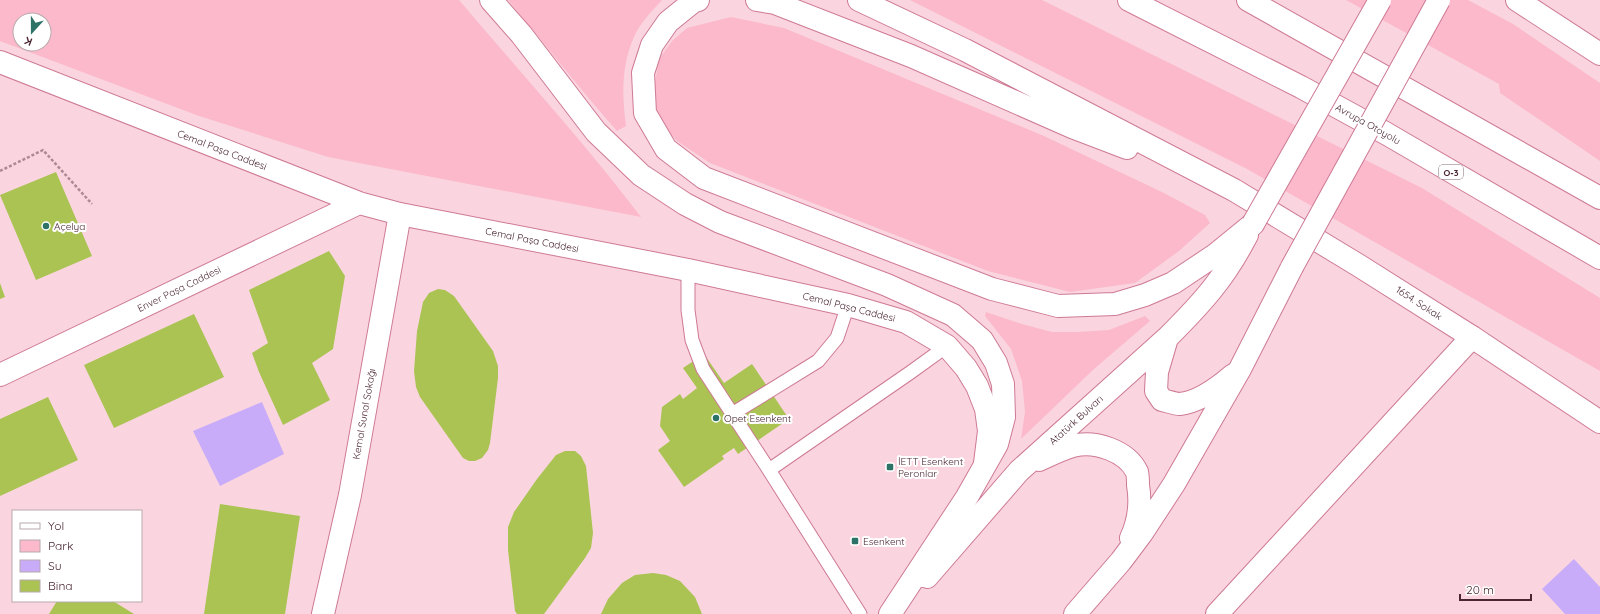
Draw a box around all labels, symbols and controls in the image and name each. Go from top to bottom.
north arrow [12,12,52,52]
text: K [23,34,34,49]
street label: Avrupa Otoyolu [1333,101,1403,147]
street label: Cemal Paşa Caddesi [175,127,269,173]
road number: O-3 [1439,165,1463,179]
place label: Açelya [54,220,85,233]
marker: Açelya [41,221,51,231]
street label: Cemal Paşa Caddesi [484,225,580,255]
street label: Enver Paşa Caddesi [135,263,223,315]
street label: 1654. Sokak [1393,283,1445,323]
street label: Cemal Paşa Caddesi [801,289,897,325]
street label: Kemal Sunal Sokağı [350,368,378,460]
street label: Atatürk Bulvarı [1046,392,1106,448]
place label: Opet Esenkent [724,412,792,425]
marker: Opet Esenkent [711,413,721,423]
place label: İETT Esenkent Peronlar [898,455,964,480]
marker: İETT Esenkent Peronlar [885,462,895,472]
legend [12,510,142,602]
text: Yol [48,518,64,533]
place label: Esenkent [863,535,905,548]
marker: Esenkent [850,536,860,546]
text: Park [48,538,73,553]
text: Su [48,558,62,573]
scale bar [1460,576,1531,602]
text: Bina [48,578,73,593]
text: 20 m [1466,582,1494,597]

